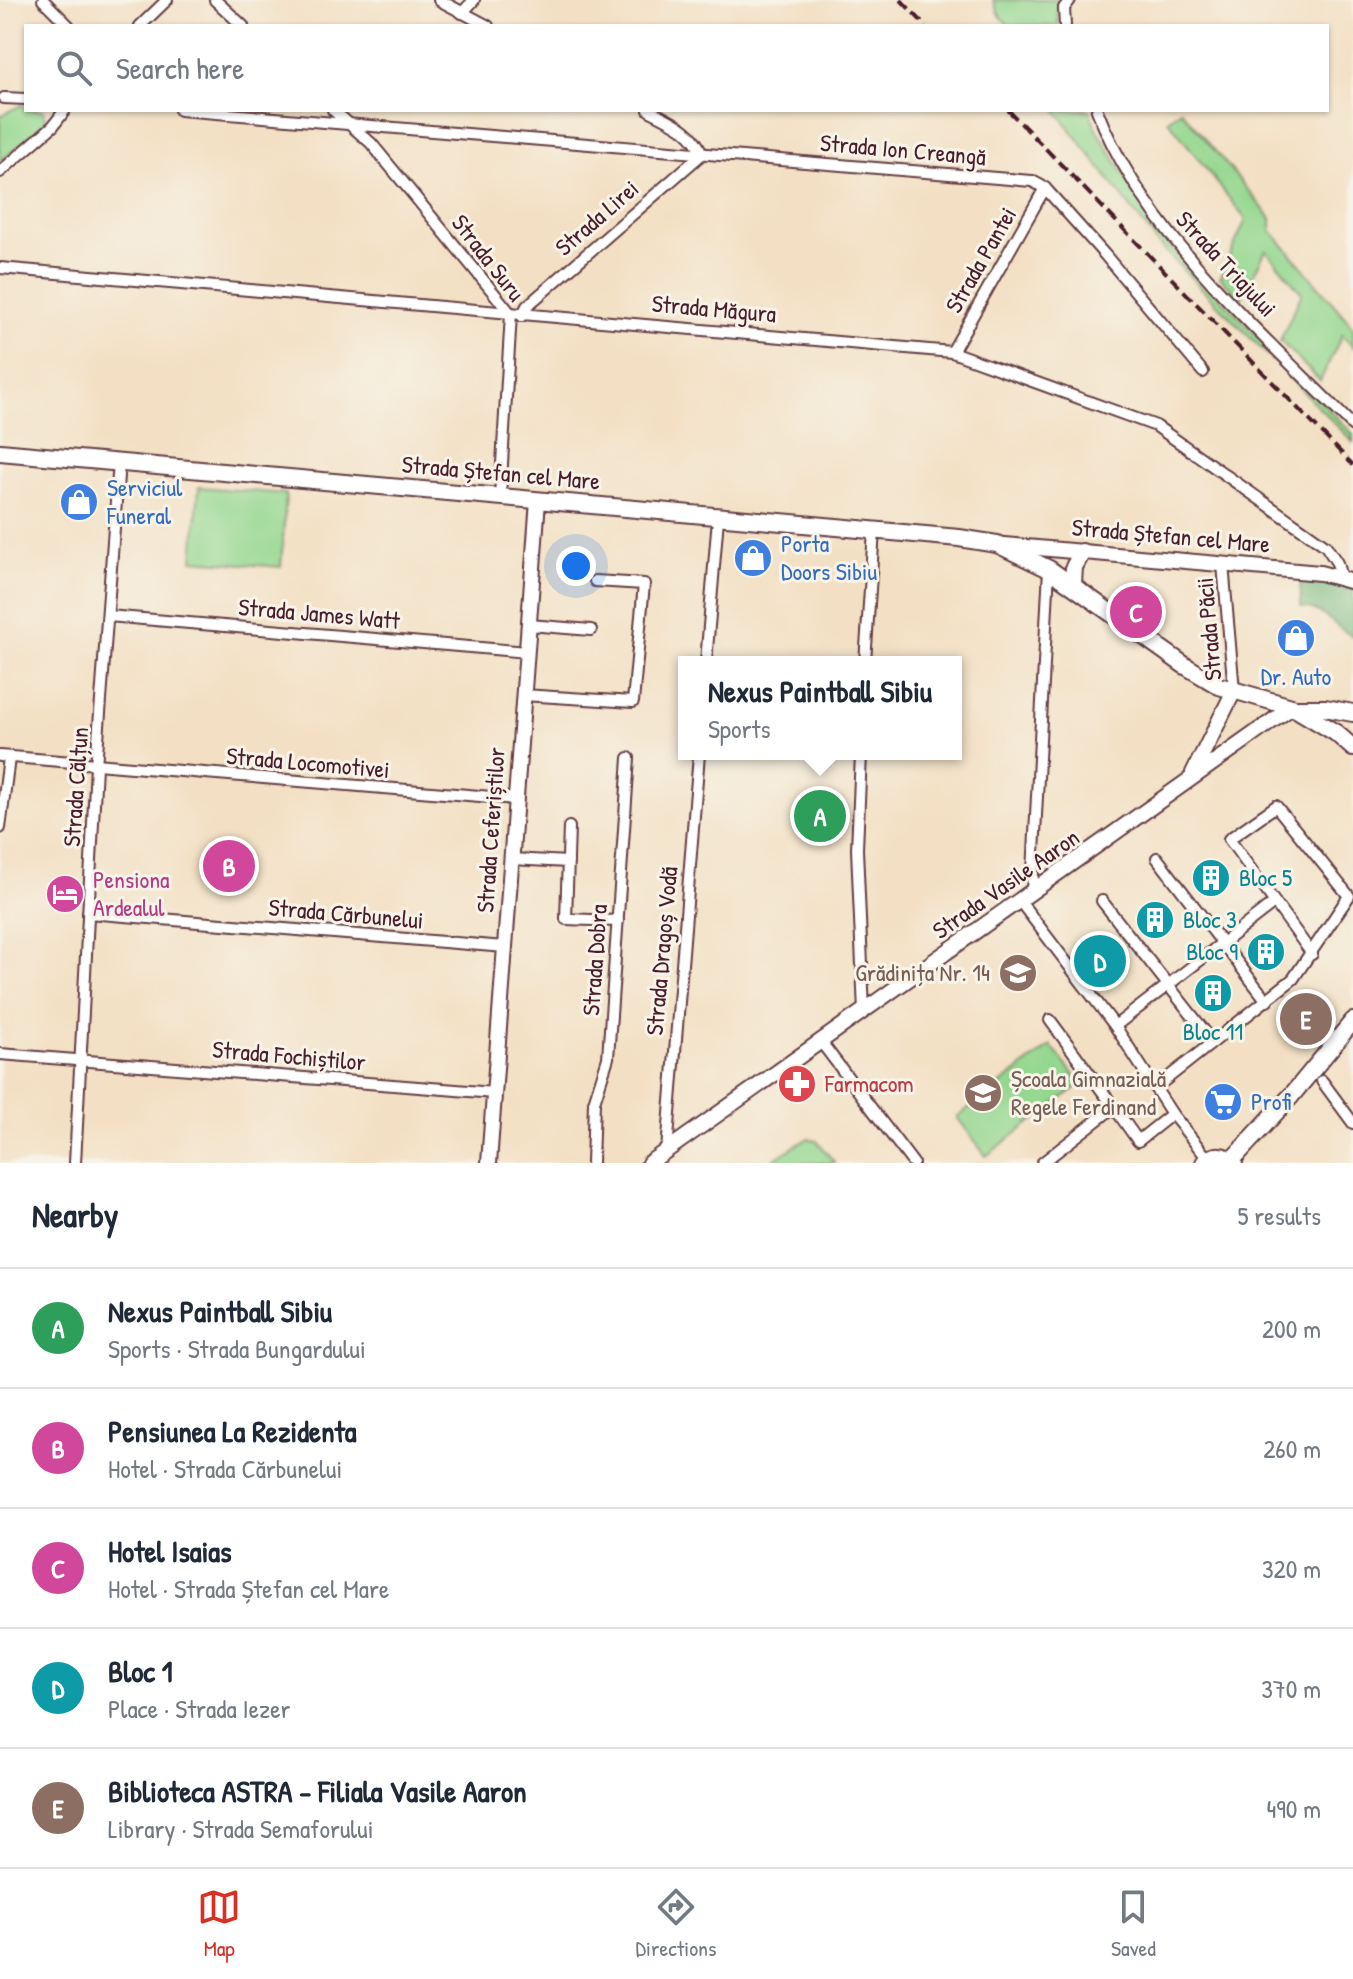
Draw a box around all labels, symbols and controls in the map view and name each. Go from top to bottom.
search box [24,24,1329,112]
icon: search [52,46,96,90]
text: Search here [116,48,244,88]
street label: Strada Ion Creangă [819,126,987,172]
street label: Strada Lirei [548,172,645,262]
street label: Strada Pantei [937,201,1023,318]
street label: Strada Triajului [1169,203,1284,323]
street label: Strada Suru [445,207,533,308]
street label: Strada Măgura [651,287,778,329]
street label: Strada Ștefan cel Mare [401,447,602,497]
place label: Serviciul Funeral [106,471,183,531]
shop icon: Serviciul Funeral [58,481,100,523]
street label: Strada Ștefan cel Mare [1071,510,1272,560]
place label: Porta Doors Sibiu [781,527,877,587]
shop icon: Porta Doors Sibiu [732,537,774,579]
your location [556,546,596,586]
street label: Strada Păcii [1188,576,1228,682]
pin: C [1110,582,1162,642]
street label: Strada James Watt [237,590,402,636]
shop icon: Dr. Auto [1275,617,1317,659]
popup [678,656,962,760]
place label: Dr. Auto [1261,660,1332,692]
text: Nexus Paintball Sibiu [708,671,932,711]
text: Sports [708,711,770,746]
street label: Strada Călțun [55,726,95,848]
street label: Strada Locomotivei [225,739,391,785]
street label: Strada Ceferiștilor [468,746,512,914]
pin: A [794,786,846,846]
street label: Strada Vasile Aaron [926,821,1085,946]
pin: B [203,836,255,896]
building icon: Bloc 5 [1190,857,1232,899]
place label: Bloc 5 [1239,861,1292,893]
place label: Pensiona Ardealul [93,863,170,923]
street label: Strada Dragoș Vodă [638,865,684,1037]
hotel icon: Pensiona Ardealul [44,873,86,915]
street label: Strada Cărbunelui [267,890,425,936]
building icon: Bloc 3 [1134,899,1176,941]
street label: Strada Dobra [574,903,614,1017]
place label: Bloc 3 [1183,903,1237,935]
pin: D [1074,931,1126,991]
building icon: Bloc 9 [1245,931,1287,973]
place label: Bloc 9 [1186,935,1238,967]
school or university icon: Grădinița Nr. 14 [997,952,1039,994]
place label: Grădinița Nr. 14 [855,956,990,988]
building icon: Bloc 11 [1192,972,1234,1014]
pin: E [1280,989,1332,1049]
place label: Bloc 11 [1183,1015,1243,1047]
street label: Strada Fochiștilor [211,1032,367,1078]
place label: Școala Gimnazială Regele Ferdinand [1011,1062,1166,1122]
pharmacy icon: Farmacom [776,1063,818,1105]
place label: Farmacom [824,1067,914,1099]
school or university icon: Școala Gimnazială Regele Ferdinand [962,1072,1004,1114]
supermarket icon: Profi [1202,1081,1244,1123]
place label: Profi [1251,1085,1291,1117]
text: Nearby [32,1192,118,1238]
text: 5 results [1237,1198,1321,1233]
text: Nexus Paintball Sibiu [108,1291,332,1331]
text: A [52,1311,64,1346]
text: 200 m [1262,1311,1321,1346]
text: Sports · Strada Bungardului [108,1331,366,1366]
text: Pensiunea La Rezidenta [108,1411,357,1451]
text: B [51,1431,65,1466]
text: 260 m [1263,1431,1321,1466]
text: Hotel · Strada Cărbunelui [108,1451,342,1486]
text: Hotel Isaias [108,1531,232,1571]
text: C [51,1551,65,1586]
text: 320 m [1262,1551,1321,1586]
text: Hotel · Strada Ștefan cel Mare [108,1571,389,1606]
text: Bloc 1 [108,1651,173,1691]
text: D [52,1671,64,1706]
text: 370 m [1261,1671,1321,1706]
text: Place · Strada Iezer [108,1691,291,1726]
text: Biblioteca ASTRA - Filiala Vasile Aaron [108,1771,527,1811]
text: E [52,1791,64,1826]
text: 490 m [1266,1791,1321,1826]
text: Library · Strada Semaforului [108,1811,374,1846]
tab: Map [197,1885,241,1963]
tab: Directions [636,1885,717,1963]
tab: Saved [1111,1885,1156,1963]

